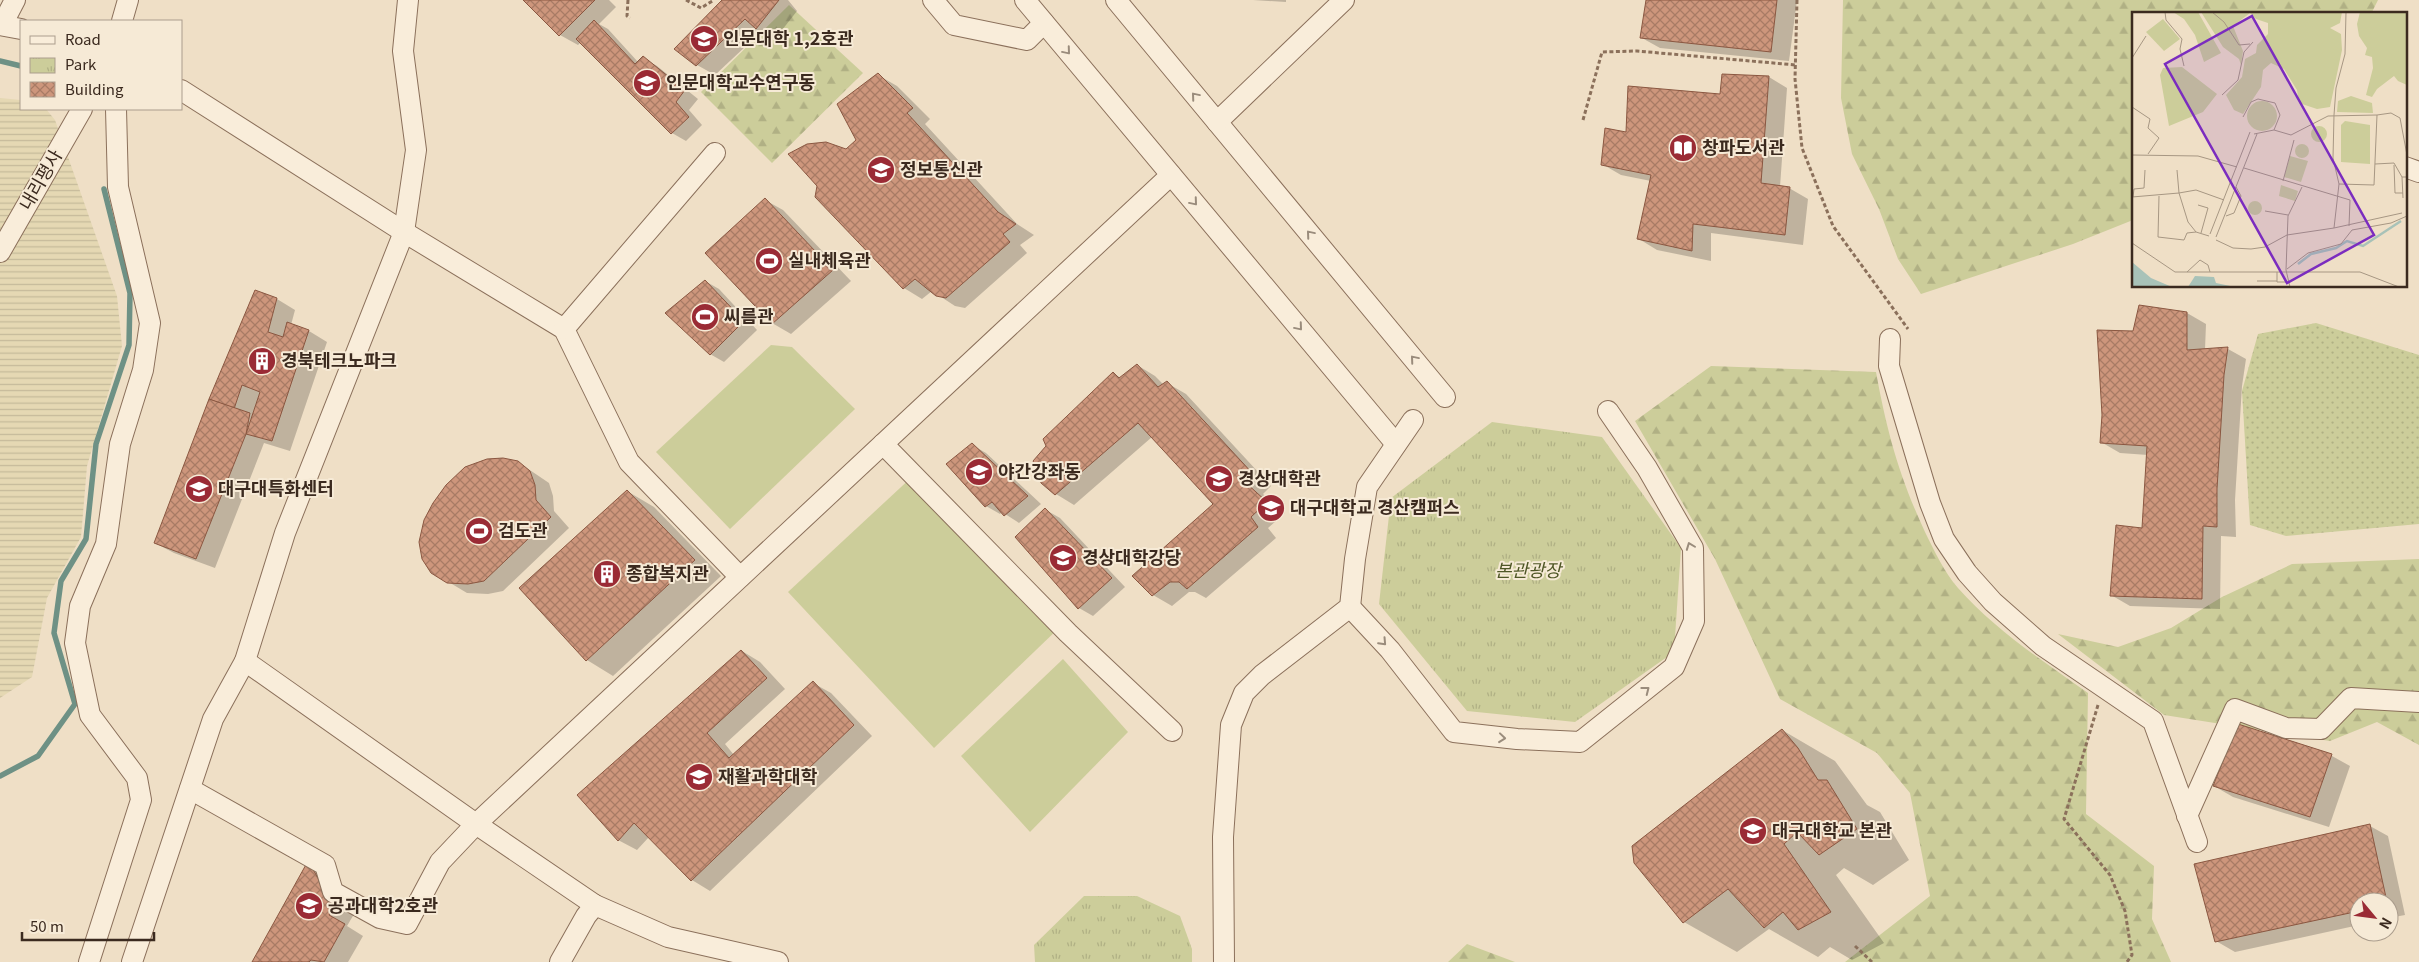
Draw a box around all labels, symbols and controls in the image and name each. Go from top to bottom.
inset map [2132,12,2406,288]
legend [20,20,182,110]
school or university icon: 인문대학 1,2호관 [689,24,719,54]
place label: 인문대학 1,2호관 [723,24,854,50]
text: Road [65,28,101,49]
one-way arrow [1062,45,1070,54]
text: Park [65,53,97,74]
school or university icon: 인문대학교수연구동 [632,68,662,98]
place label: 인문대학교수연구동 [666,68,815,94]
text: Building [65,78,124,99]
one-way arrow [1193,93,1201,102]
library icon: 창파도서관 [1668,133,1698,163]
place label: 창파도서관 [1702,133,1785,159]
street label: 내리평사 [11,143,67,214]
school or university icon: 정보통신관 [866,155,896,185]
place label: 정보통신관 [900,155,983,181]
one-way arrow [1189,197,1198,206]
one-way arrow [1307,231,1316,240]
sports icon: 실내체육관 [754,246,784,276]
place label: 실내체육관 [788,246,871,272]
sports icon: 씨름관 [690,302,720,332]
place label: 씨름관 [724,302,774,328]
one-way arrow [1293,321,1302,330]
building icon: 경북테크노파크 [247,346,277,376]
place label: 경북테크노파크 [281,346,397,372]
one-way arrow [1411,356,1420,365]
school or university icon: 야간강좌동 [964,457,994,487]
place label: 야간강좌동 [998,457,1081,483]
school or university icon: 경상대학관 [1204,464,1234,494]
place label: 경상대학관 [1238,464,1321,490]
school or university icon: 대구대특화센터 [184,474,214,504]
place label: 대구대특화센터 [218,474,334,500]
school or university icon: 대구대학교 경산캠퍼스 [1256,493,1286,523]
place label: 대구대학교 경산캠퍼스 [1290,493,1460,519]
sports icon: 검도관 [464,516,494,546]
place label: 검도관 [498,516,548,542]
one-way arrow [1686,542,1696,551]
school or university icon: 경상대학강당 [1048,543,1078,573]
place label: 경상대학강당 [1082,543,1181,569]
park label: 본관광장 [1495,556,1564,582]
building icon: 종합복지관 [592,559,622,589]
place label: 종합복지관 [626,559,709,585]
one-way arrow [1377,637,1386,646]
one-way arrow [1640,687,1649,695]
one-way arrow [1498,732,1506,743]
school or university icon: 재활과학대학 [684,762,714,792]
place label: 재활과학대학 [718,762,818,788]
school or university icon: 대구대학교 본관 [1738,816,1768,846]
place label: 대구대학교 본관 [1772,816,1892,842]
school or university icon: 공과대학2호관 [294,891,324,921]
place label: 공과대학2호관 [328,891,438,917]
north arrow [2349,892,2399,942]
scale bar [22,910,155,942]
text: N [2375,914,2398,933]
text: 50 m [30,915,64,936]

